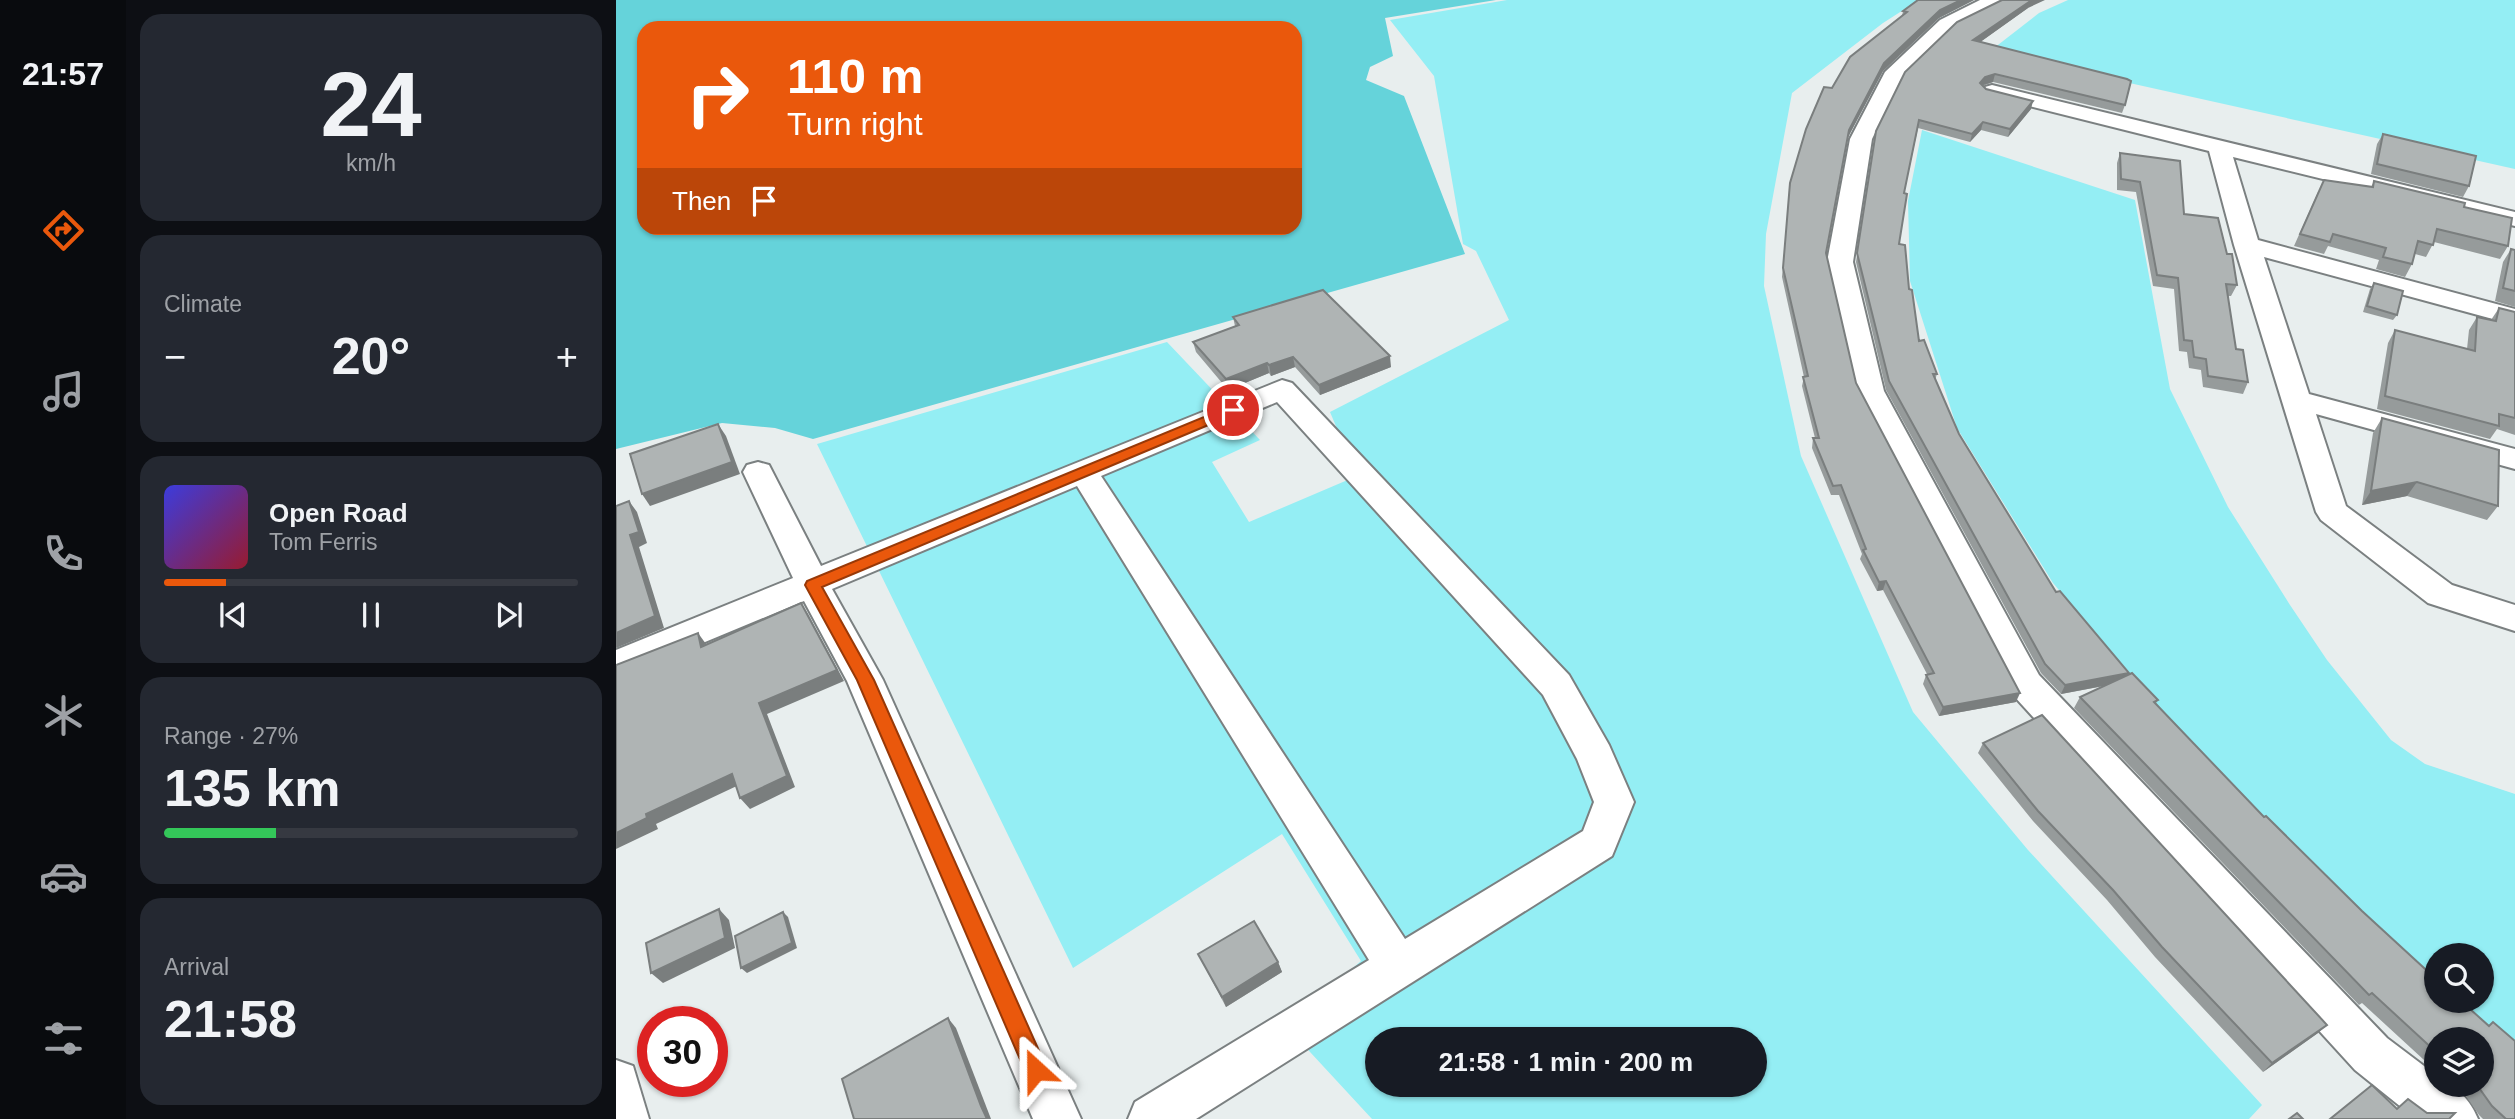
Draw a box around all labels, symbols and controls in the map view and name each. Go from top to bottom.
icon: right [672,49,763,140]
text: 110 m [787,49,923,103]
text: 24 [320,54,422,155]
text: 21:57 [22,56,104,92]
text: Turn right [787,106,923,142]
text: km/h [346,150,396,176]
icon: arrive [745,182,783,220]
text: Then [672,186,731,216]
icon: directions [39,206,88,255]
text: Climate [164,291,242,317]
text: 20° [332,327,410,385]
text: − [164,336,186,378]
text: + [556,336,578,378]
icon: music [39,367,88,416]
pin [1203,380,1263,440]
icon: arrive [1214,391,1252,429]
text: Open Road [269,498,408,528]
icon: phone [39,529,88,578]
text: Tom Ferris [269,529,378,555]
icon: previous [214,596,252,634]
icon: pause [352,596,390,634]
icon: next [490,596,528,634]
icon: climate [39,691,88,740]
text: Range · 27% [164,723,298,749]
text: 135 km [164,759,340,817]
icon: car [39,852,88,901]
map controls [2424,943,2494,1097]
button: search [2424,943,2494,1013]
text: Arrival [164,954,229,980]
text: 21:58 [164,990,297,1048]
speed limit sign: 30 [637,1006,728,1097]
icon: filters [39,1014,88,1063]
button: layers [2424,1027,2494,1097]
position arrow [999,1033,1073,1107]
text: 21:58 · 1 min · 200 m [1439,1047,1693,1077]

